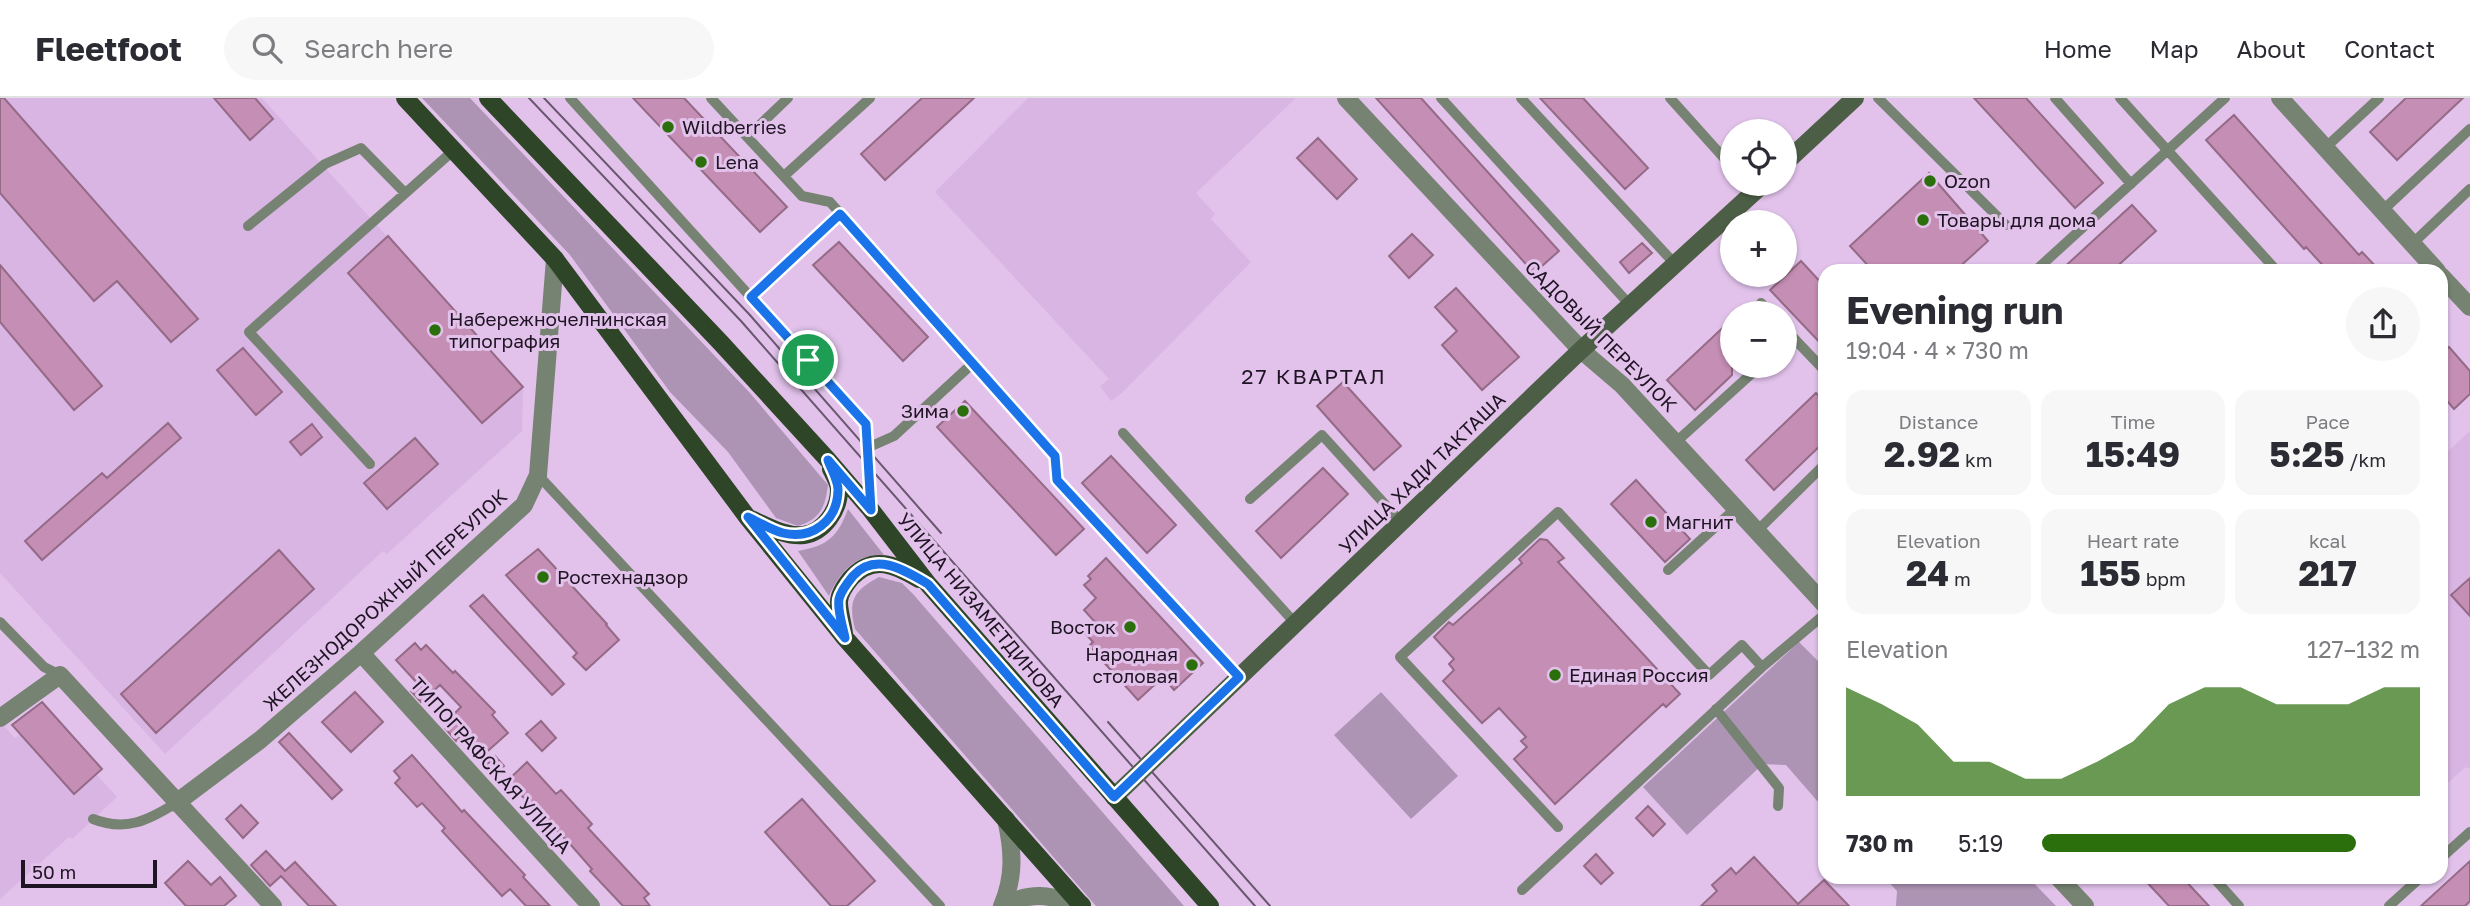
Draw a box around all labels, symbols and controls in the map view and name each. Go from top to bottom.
search box [224,17,714,80]
text: Fleetfoot [35,29,182,68]
icon: search [248,29,286,67]
text: Search here [304,33,453,64]
text: Home [2044,34,2112,63]
text: Map [2150,34,2199,63]
text: About [2237,34,2306,63]
text: Contact [2344,34,2435,63]
place label: Wildberries [682,115,787,138]
marker: Wildberries [660,119,676,135]
map controls [1720,119,1797,378]
button: locate [1720,119,1797,196]
place label: Lena [715,150,759,173]
marker: Lena [693,154,709,170]
place label: Ozon [1944,169,1991,192]
marker: Ozon [1922,173,1938,189]
place label: Товары для дома [1937,208,2096,231]
button: + [1720,210,1797,287]
marker: Товары для дома [1915,212,1931,228]
street label: САДОВЫЙ ПЕРЕУЛОК [1521,255,1682,416]
text: Evening run [1846,287,2064,332]
button: share [2346,287,2420,361]
button: − [1720,301,1797,378]
place label: Набережночелнинская типография [449,307,667,352]
marker: Набережночелнинская типография [427,322,443,338]
pin [778,330,838,390]
text: 19:04 · 4 × 730 m [1846,336,2029,364]
icon: arrive [789,341,827,379]
district label: 27 КВАРТАЛ [1241,363,1387,389]
street label: УЛИЦА ХАДИ ТАКТАША [1334,387,1510,558]
place label: Зима [901,399,949,422]
marker: Зима [955,403,971,419]
text: Distance [1898,410,1978,433]
text: Time [2111,410,2155,433]
text: Pace [2305,410,2350,433]
text: 2.92 [1884,433,1960,475]
text: 15:49 [2086,433,2180,475]
text: 5:25 [2269,433,2345,475]
text: km [1960,448,1993,471]
text: /km [2345,448,2386,471]
street label: ЖЕЛЕЗНОДОРОЖНЫЙ ПЕРЕУЛОК [258,484,511,715]
street label: УЛИЦА НИЗАМЕТДИНОВА [893,508,1070,712]
place label: Магнит [1665,510,1733,533]
marker: Магнит [1643,514,1659,530]
text: Elevation [1896,529,1981,552]
text: Heart rate [2087,529,2179,552]
text: kcal [2309,529,2346,552]
text: 24 [1906,552,1949,594]
text: 155 [2080,552,2141,594]
text: 217 [2298,552,2357,594]
place label: Ростехнадзор [557,565,688,588]
text: m [1949,567,1971,590]
text: bpm [2141,567,2186,590]
marker: Ростехнадзор [535,569,551,585]
place label: Восток [1050,615,1116,638]
marker: Восток [1122,619,1138,635]
text: Elevation [1846,635,1948,663]
text: 127–132 m [2307,635,2420,663]
place label: Народная столовая [1085,642,1178,687]
marker: Народная столовая [1184,657,1200,673]
place label: Единая Россия [1569,663,1709,686]
marker: Единая Россия [1547,667,1563,683]
street label: ТИПОГРАФСКАЯ УЛИЦА [406,672,577,858]
text: 730 m [1846,829,1913,857]
text: 5:19 [1958,829,2003,857]
scale bar [21,857,158,889]
text: 50 m [32,860,76,883]

